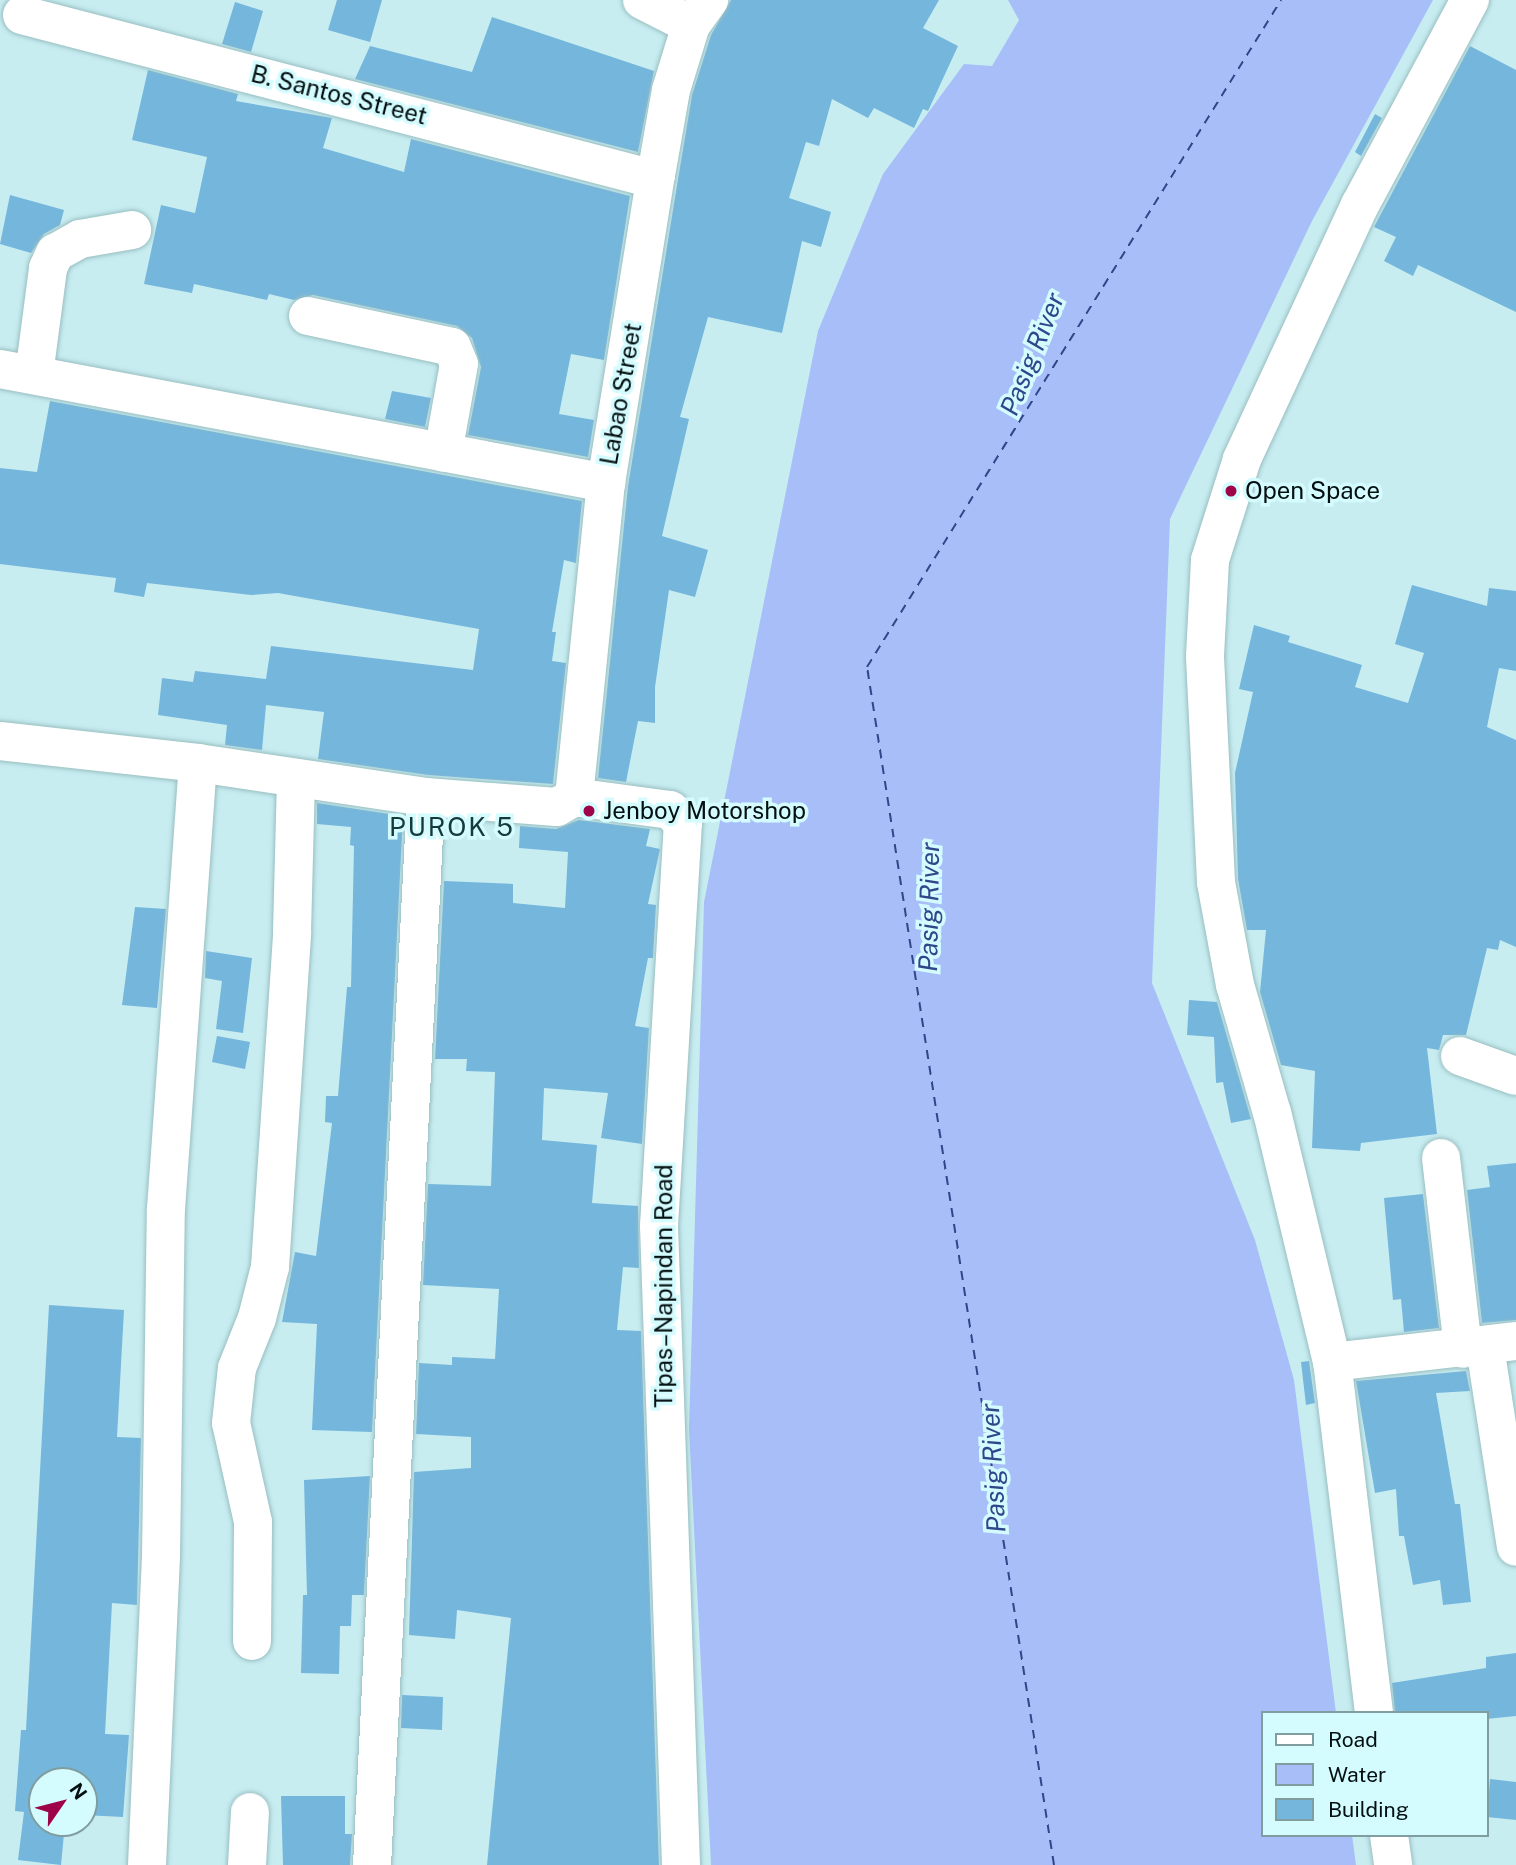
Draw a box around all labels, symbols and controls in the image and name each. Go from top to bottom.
street label: B. Santos Street [248,59,430,131]
water label: Pasig River [993,288,1071,420]
street label: Labao Street [594,321,648,467]
place label: Open Space [1245,477,1380,505]
marker: Open Space [1223,483,1239,499]
place label: Jenboy Motorshop [603,797,806,825]
marker: Jenboy Motorshop [581,803,597,819]
district label: PUROK 5 [390,811,514,843]
water label: Pasig River [912,842,946,972]
street label: Tipas–Napindan Road [650,1164,678,1408]
water label: Pasig River [974,1403,1012,1533]
legend [1260,1711,1488,1837]
text: Road [1328,1727,1378,1752]
text: Water [1328,1762,1386,1787]
north arrow [28,1767,98,1837]
text: N [65,1779,92,1803]
text: Building [1328,1797,1409,1822]

